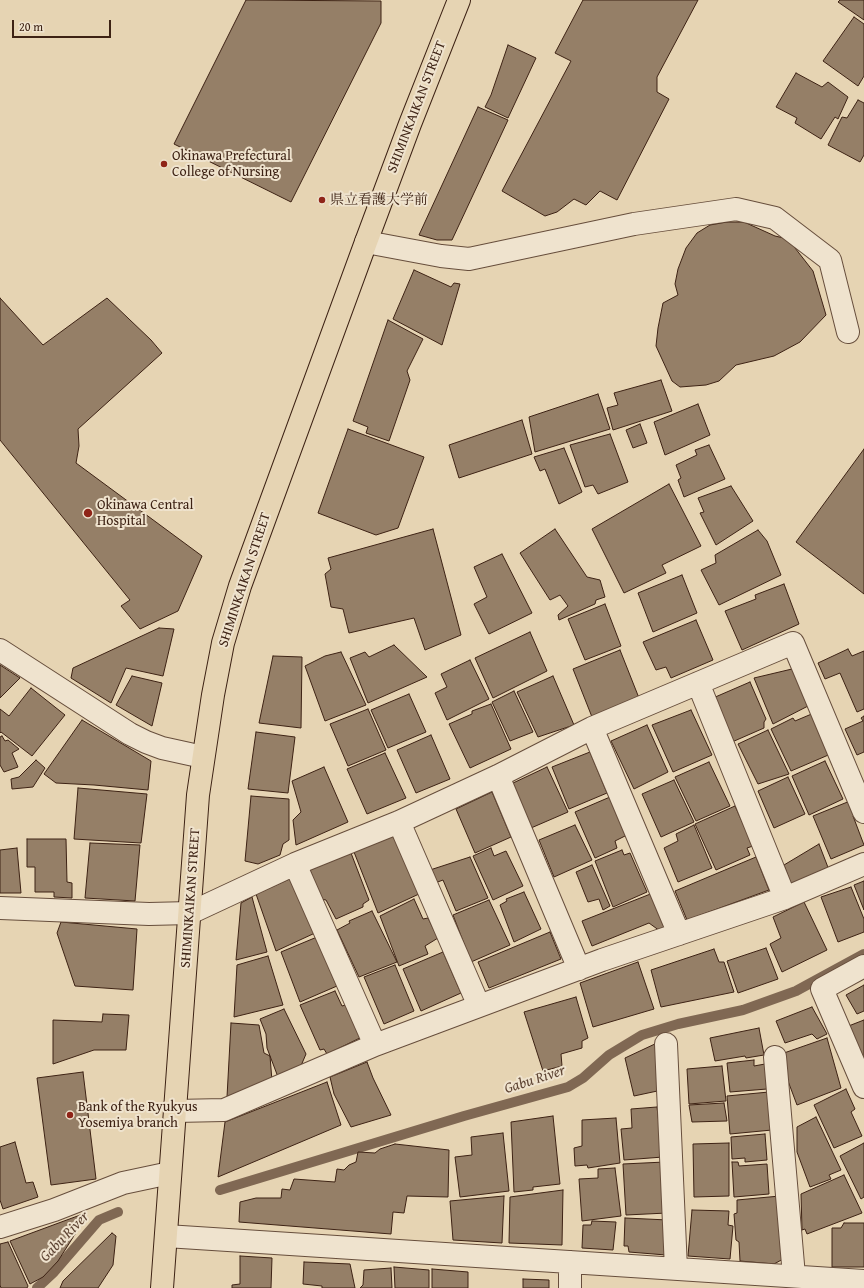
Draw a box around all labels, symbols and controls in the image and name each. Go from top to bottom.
scale bar [14,12,113,38]
text: 20 m [19,18,43,35]
street label: SHIMINKAIKAN STREET [384,39,450,175]
place label: Okinawa Prefectural College of Nursing [172,148,291,180]
marker: Okinawa Prefectural College of Nursing [159,159,169,169]
place label: 県立看護大学前 [330,192,428,208]
marker: 県立看護大学前 [317,195,327,205]
place label: Okinawa Central Hospital [97,497,193,530]
marker: Okinawa Central Hospital [82,507,94,519]
street label: SHIMINKAIKAN STREET [215,511,275,649]
street label: SHIMINKAIKAN STREET [178,827,204,969]
water label: Gabu River [502,1062,568,1098]
place label: Bank of the Ryukyus Yosemiya branch [78,1099,198,1132]
marker: Bank of the Ryukyus Yosemiya branch [65,1110,75,1120]
water label: Gabu River [37,1208,93,1266]

